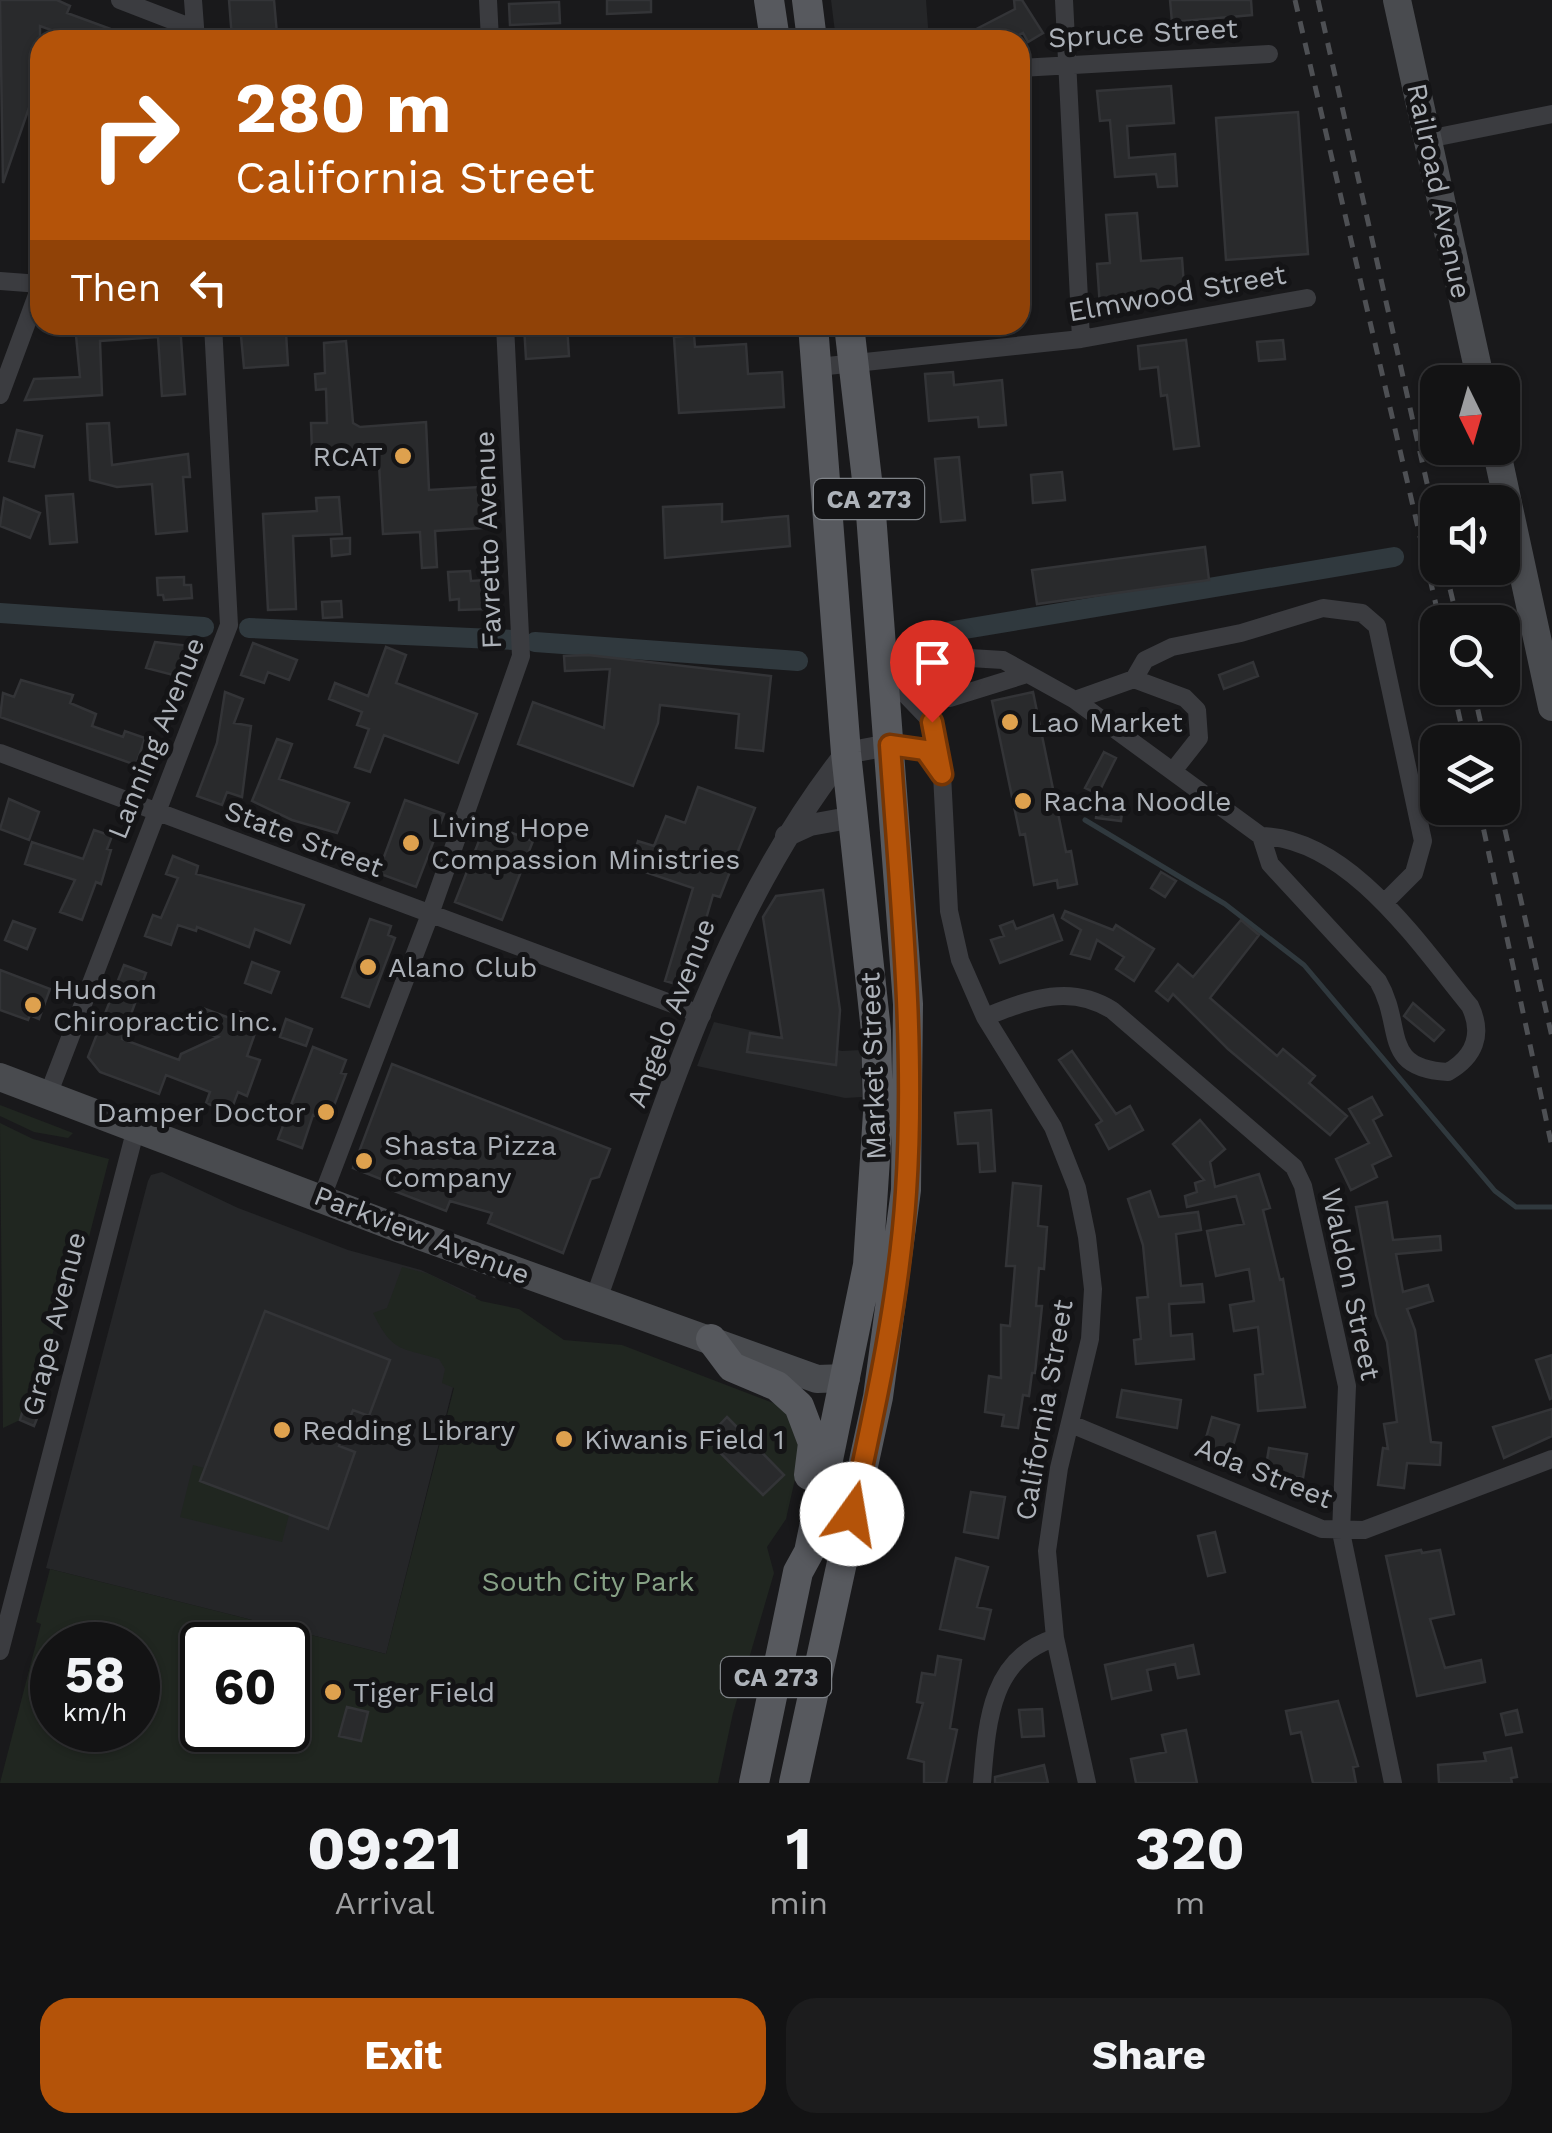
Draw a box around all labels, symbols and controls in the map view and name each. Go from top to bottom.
street label: Spruce Street [1047,12,1239,54]
text: 280 m [235,67,452,149]
icon: right [70,70,200,200]
street label: Railroad Avenue [1400,80,1478,302]
text: California Street [235,151,595,204]
street label: Elmwood Street [1065,258,1289,328]
icon: left [181,260,236,315]
text: Then [70,266,161,310]
north arrow [1420,365,1520,465]
map controls [1420,365,1520,825]
street label: Favretto Avenue [468,430,508,650]
place label: RCAT [312,440,383,473]
marker: RCAT [392,445,414,467]
road number: CA 273 [814,479,924,519]
button: sound [1420,485,1520,585]
button: search [1420,605,1520,705]
pin [890,620,975,723]
street label: Lanning Avenue [101,632,211,844]
icon: arrive [905,635,960,690]
place label: Lao Market [1030,706,1183,739]
marker: Lao Market [999,711,1021,733]
button: layers [1420,725,1520,825]
place label: Racha Noodle [1043,785,1231,818]
marker: Racha Noodle [1012,790,1034,812]
street label: State Street [220,794,388,884]
place label: Living Hope Compassion Ministries [431,811,740,876]
marker: Living Hope Compassion Ministries [400,832,422,854]
street label: Angelo Avenue [620,914,722,1112]
place label: Alano Club [388,951,537,984]
marker: Alano Club [357,956,379,978]
street label: Market Street [853,971,893,1160]
place label: Hudson Chiropractic Inc. [53,973,278,1038]
marker: Hudson Chiropractic Inc. [22,994,44,1016]
place label: Damper Doctor [97,1096,306,1129]
marker: Damper Doctor [315,1101,337,1123]
place label: Shasta Pizza Company [384,1129,557,1194]
marker: Shasta Pizza Company [353,1150,375,1172]
street label: Parkview Avenue [310,1179,534,1291]
street label: Waldon Street [1315,1185,1388,1383]
street label: Grape Avenue [15,1229,93,1419]
street label: California Street [1008,1297,1080,1523]
place label: Redding Library [302,1414,516,1447]
marker: Redding Library [271,1419,293,1441]
place label: Kiwanis Field 1 [584,1423,785,1456]
marker: Kiwanis Field 1 [553,1428,575,1450]
street label: Ada Street [1191,1431,1338,1516]
position arrow [800,1462,904,1566]
park label: South City Park [482,1565,694,1598]
speed limit sign: 60 [180,1622,310,1752]
text: 58 [65,1645,125,1704]
road number: CA 273 [721,1657,831,1697]
place label: Tiger Field [353,1676,495,1709]
marker: Tiger Field [322,1681,344,1703]
text: km/h [63,1698,127,1727]
text: 09:21 [307,1813,462,1884]
text: 1 [786,1813,812,1884]
text: 320 [1135,1813,1245,1884]
text: Arrival [335,1884,435,1922]
text: min [769,1884,828,1922]
text: m [1175,1884,1205,1922]
button: Exit [40,1998,766,2113]
button: Share [786,1998,1512,2113]

